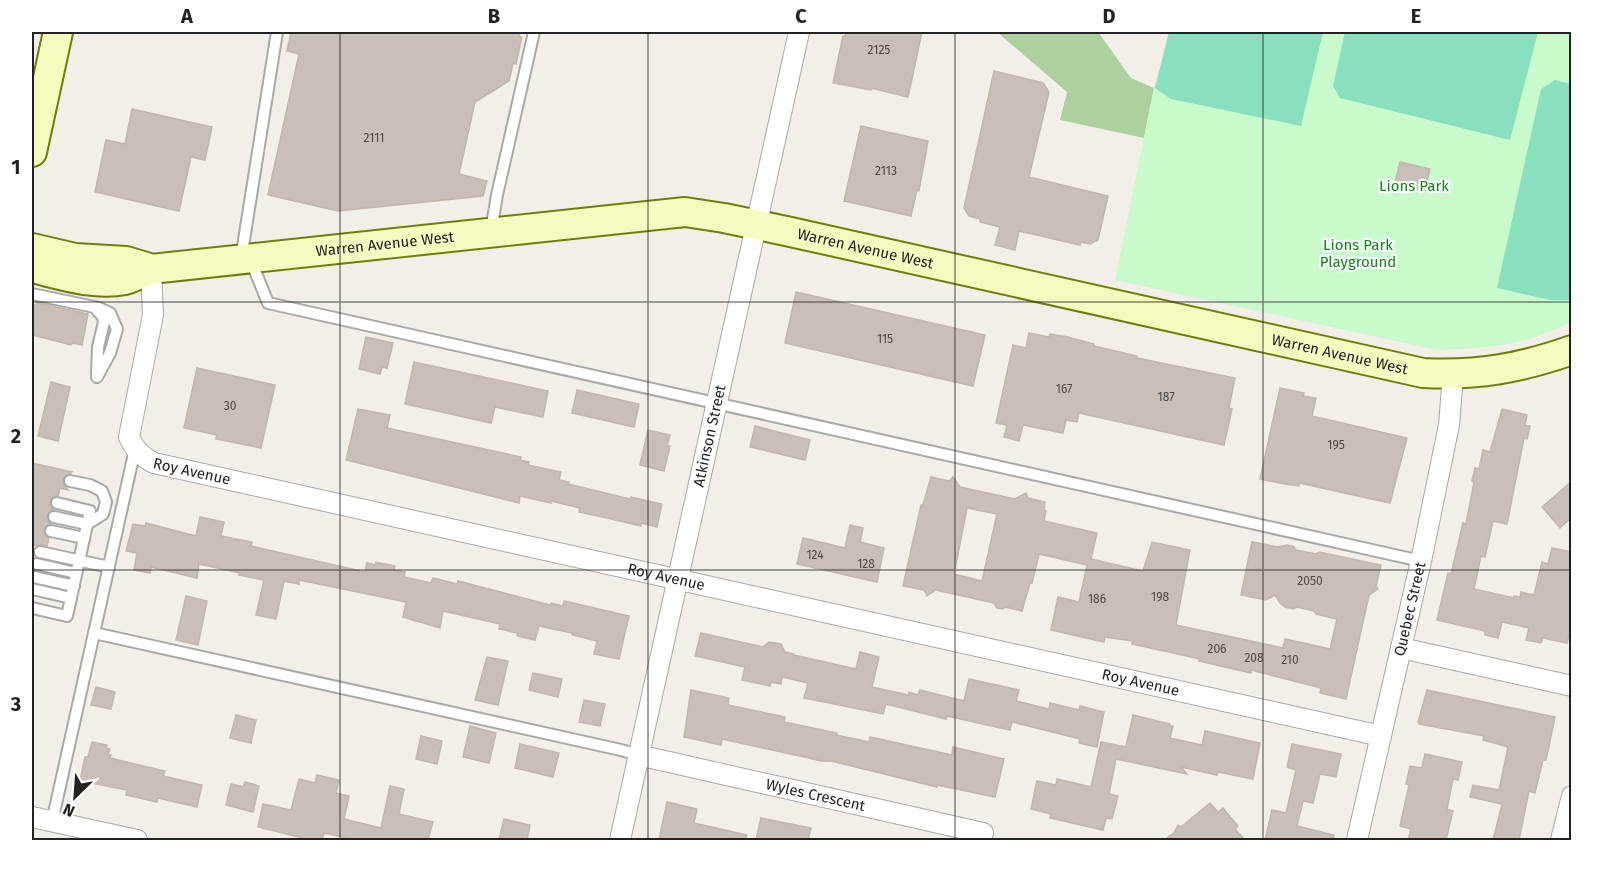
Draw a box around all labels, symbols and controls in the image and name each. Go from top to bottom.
text: A [180,4,194,28]
text: B [488,4,500,28]
text: C [795,4,807,28]
text: D [1102,4,1116,28]
text: E [1411,4,1421,28]
house number: 2125 [868,43,890,57]
house number: 2111 [364,131,384,145]
text: 1 [11,155,21,179]
house number: 2113 [875,164,897,178]
park label: Lions Park [1379,177,1449,195]
street label: Warren Avenue West [796,225,936,273]
street label: Warren Avenue West [315,228,455,260]
park label: Lions Park Playground [1320,236,1396,271]
street label: Warren Avenue West [1270,331,1410,378]
house number: 115 [877,332,893,346]
street label: Atkinson Street [690,382,730,489]
house number: 167 [1056,382,1072,396]
house number: 187 [1158,390,1174,404]
house number: 30 [224,399,237,413]
text: 2 [11,424,21,448]
house number: 195 [1327,438,1345,452]
street label: Roy Avenue [151,454,232,489]
house number: 124 [806,548,824,562]
house number: 128 [857,557,875,571]
street label: Quebec Street [1390,559,1430,658]
street label: Roy Avenue [626,560,707,594]
house number: 2050 [1297,574,1323,588]
house number: 198 [1151,590,1169,604]
house number: 186 [1088,592,1106,606]
house number: 206 [1207,642,1227,656]
house number: 208 [1244,651,1264,665]
house number: 210 [1281,653,1299,667]
street label: Roy Avenue [1100,665,1181,700]
text: 3 [10,692,21,716]
north arrow [45,767,105,827]
street label: Wyles Crescent [764,775,867,815]
text: N [60,799,78,821]

